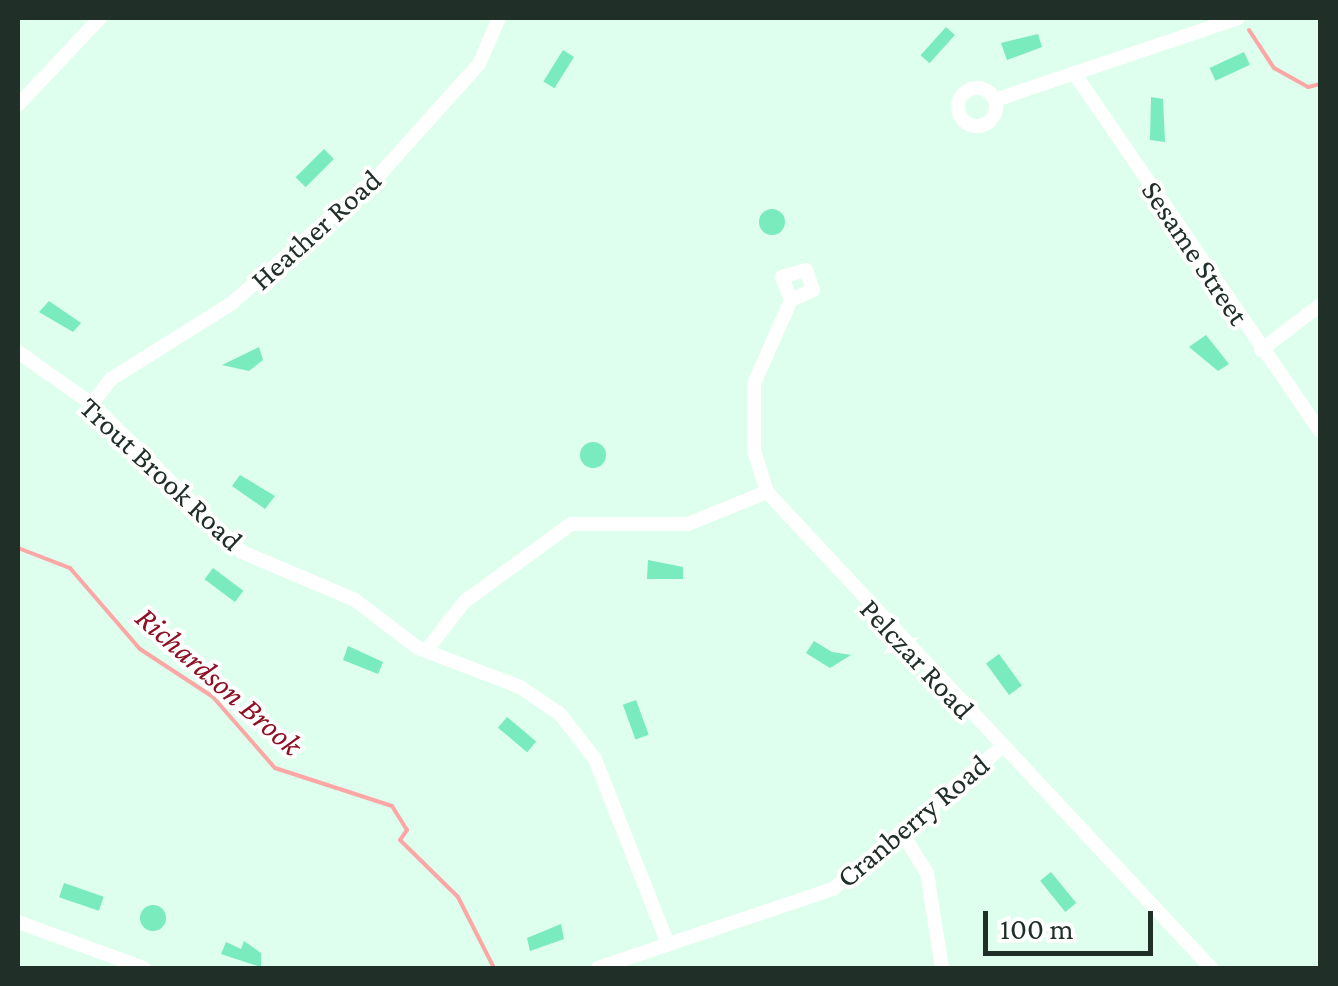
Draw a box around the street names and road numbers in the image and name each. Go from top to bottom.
street label: Heather Road [243,162,389,298]
street label: Sesame Street [1134,174,1256,332]
street label: Trout Brook Road [72,389,250,559]
street label: Pelczar Road [852,591,982,727]
street label: Cranberry Road [829,747,997,895]

